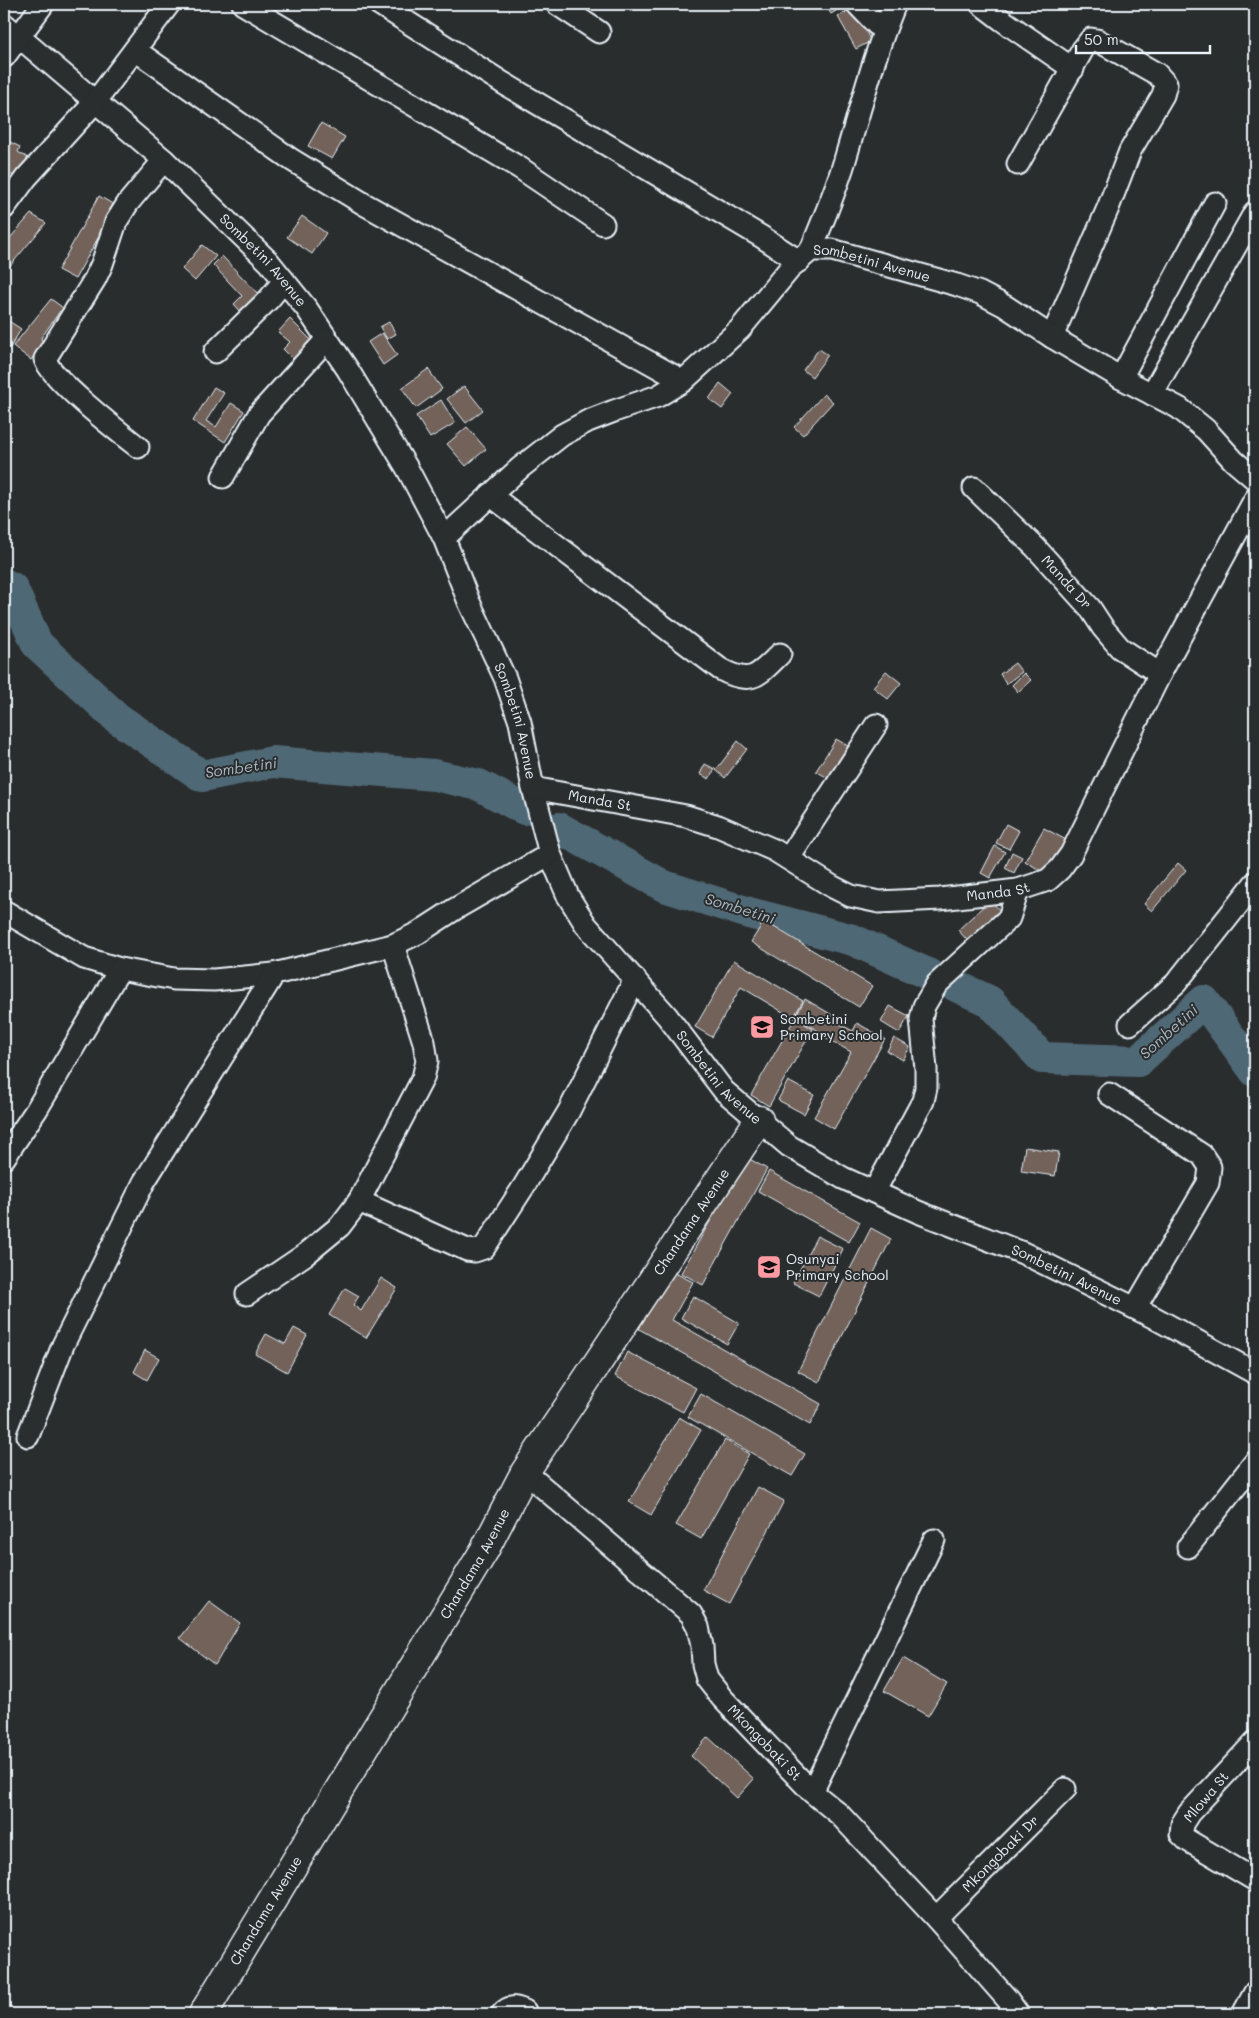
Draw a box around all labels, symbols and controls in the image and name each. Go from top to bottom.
scale bar [1076,22,1210,54]
text: 50 m [1084,29,1119,49]
street label: Sombetini Avenue [216,209,311,310]
street label: Sombetini Avenue [813,240,933,286]
street label: Manda Dr [1038,551,1096,613]
street label: Sombetini Avenue [490,659,541,781]
water label: Sombetini [204,752,278,782]
street label: Manda St [567,785,633,815]
street label: Manda St [965,877,1032,905]
water label: Sombetini [703,888,778,928]
water label: Sombetini [1135,999,1202,1063]
place label: Sombetini Primary School [780,1009,883,1044]
school or university icon: Sombetini Primary School [749,1014,775,1040]
street label: Sombetini Avenue [672,1026,766,1128]
street label: Chandama Avenue [648,1164,733,1279]
street label: Sombetini Avenue [1009,1239,1125,1309]
place label: Osunyai Primary School [786,1249,889,1284]
school or university icon: Osunyai Primary School [756,1254,782,1280]
street label: Chandama Avenue [435,1505,514,1622]
street label: Mkongobaki St [724,1700,806,1785]
street label: Mlowa St [1179,1767,1233,1826]
street label: Mkongobaki Dr [957,1811,1043,1896]
street label: Chandama Avenue [225,1852,306,1969]

